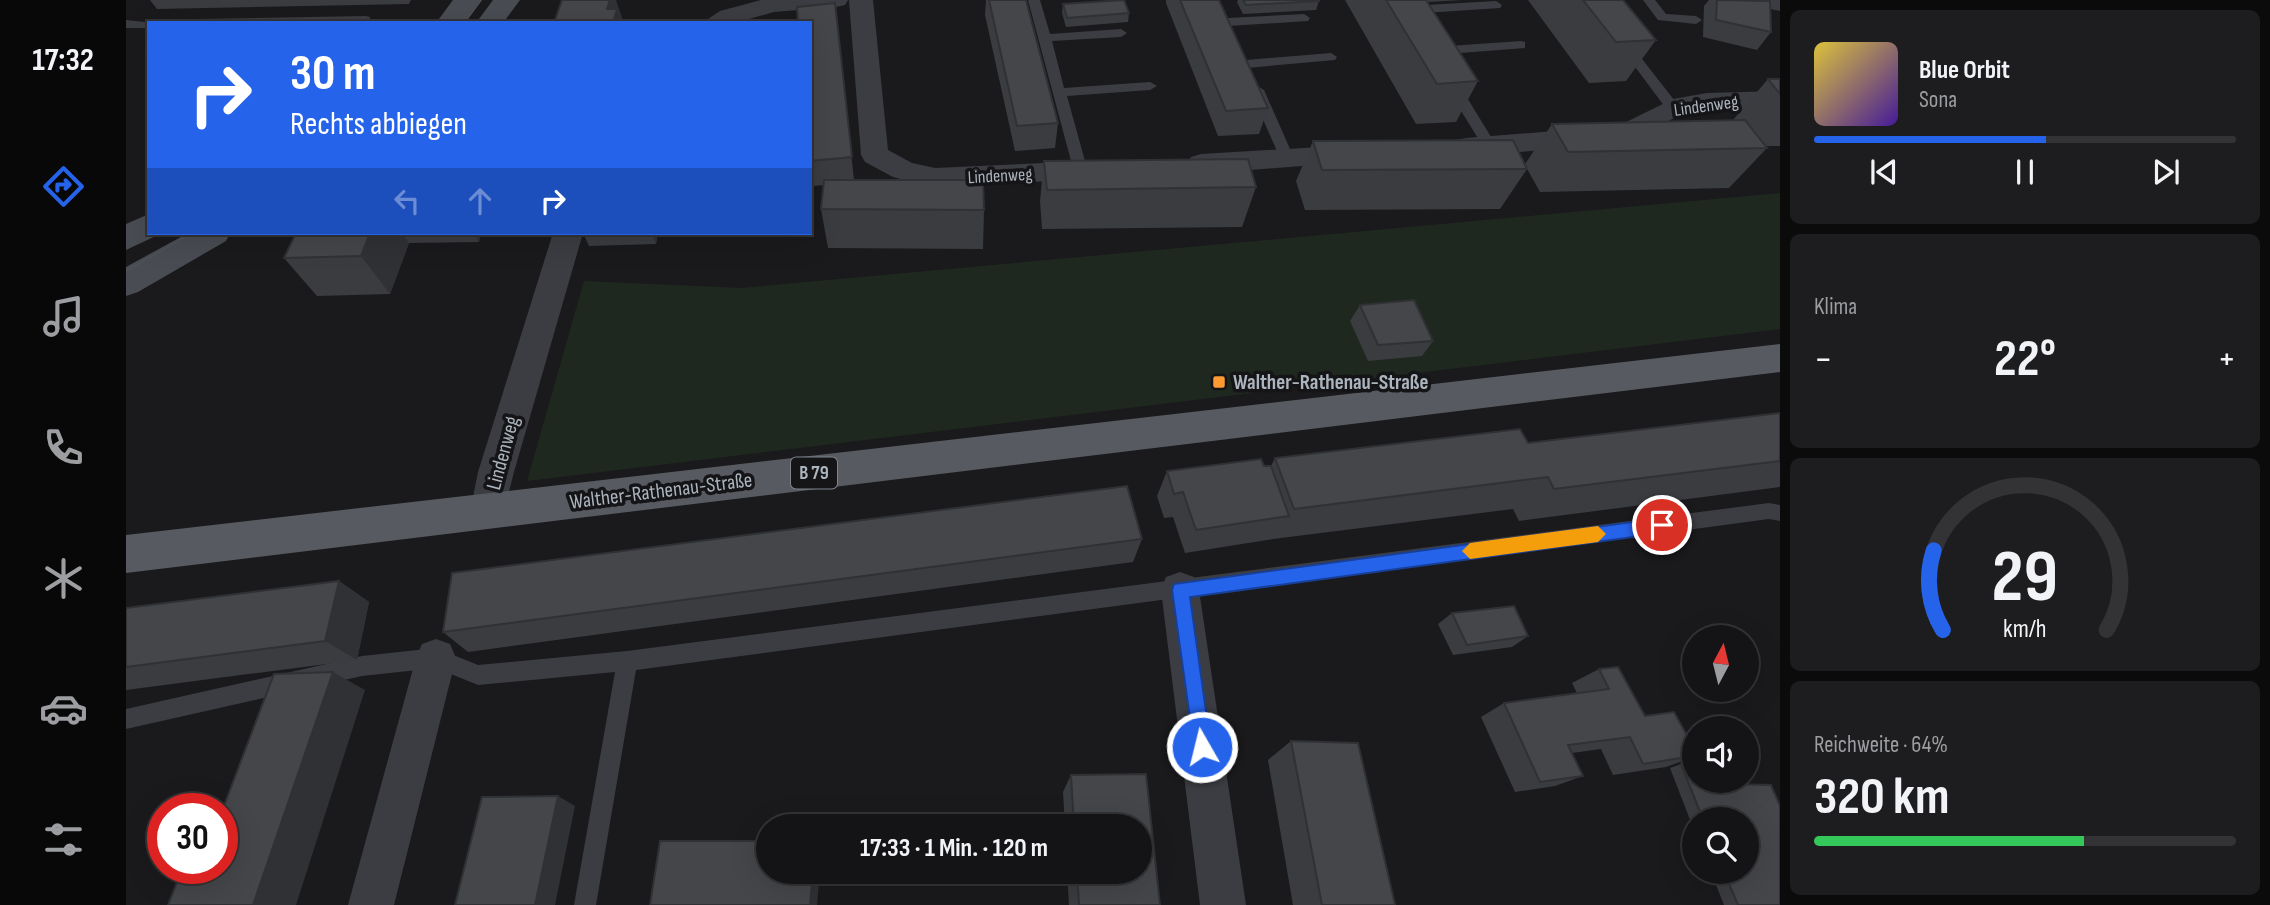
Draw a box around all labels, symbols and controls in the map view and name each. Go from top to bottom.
text: 17:32 [32,41,94,80]
text: 30 m [290,45,375,104]
icon: right [175,49,266,140]
text: Blue Orbit [1919,55,2010,86]
text: Sona [1919,86,1957,114]
street label: Lindenweg [1673,91,1739,121]
text: Rechts abbiegen [290,105,467,144]
icon: previous [1865,153,1903,191]
icon: pause [2006,153,2044,191]
icon: next [2147,153,2185,191]
icon: directions [39,162,88,211]
street label: Lindenweg [967,164,1033,188]
icon: left [388,182,426,220]
icon: ahead [461,182,499,220]
icon: right [534,182,572,220]
icon: music [39,292,88,341]
text: Klima [1814,293,1857,321]
text: 22° [1994,328,2056,391]
text: − [1814,337,1833,382]
text: + [2217,337,2236,382]
place label: Walther-Rathenau-Straße [1233,370,1428,395]
marker: Walther-Rathenau-Straße [1211,374,1227,390]
street label: Lindenweg [481,413,525,493]
icon: phone [39,423,88,472]
road number: B 79 [791,458,837,488]
street label: Walther-Rathenau-Straße [568,467,754,515]
pin [1632,495,1692,555]
icon: arrive [1643,506,1681,544]
text: 29 [1992,535,2058,623]
icon: climate [39,554,88,603]
text: km/h [2003,614,2047,645]
north arrow [1682,625,1759,702]
map controls [1682,625,1759,884]
icon: car [39,684,88,733]
position arrow [1165,710,1239,784]
button: sound [1682,716,1759,793]
text: Reichweite · 64% [1814,731,1948,759]
text: 320 km [1814,766,1949,829]
speed limit sign: 30 [147,793,238,884]
button: search [1682,807,1759,884]
icon: filters [39,815,88,864]
text: 17:33 · 1 Min. · 120 m [860,833,1048,864]

